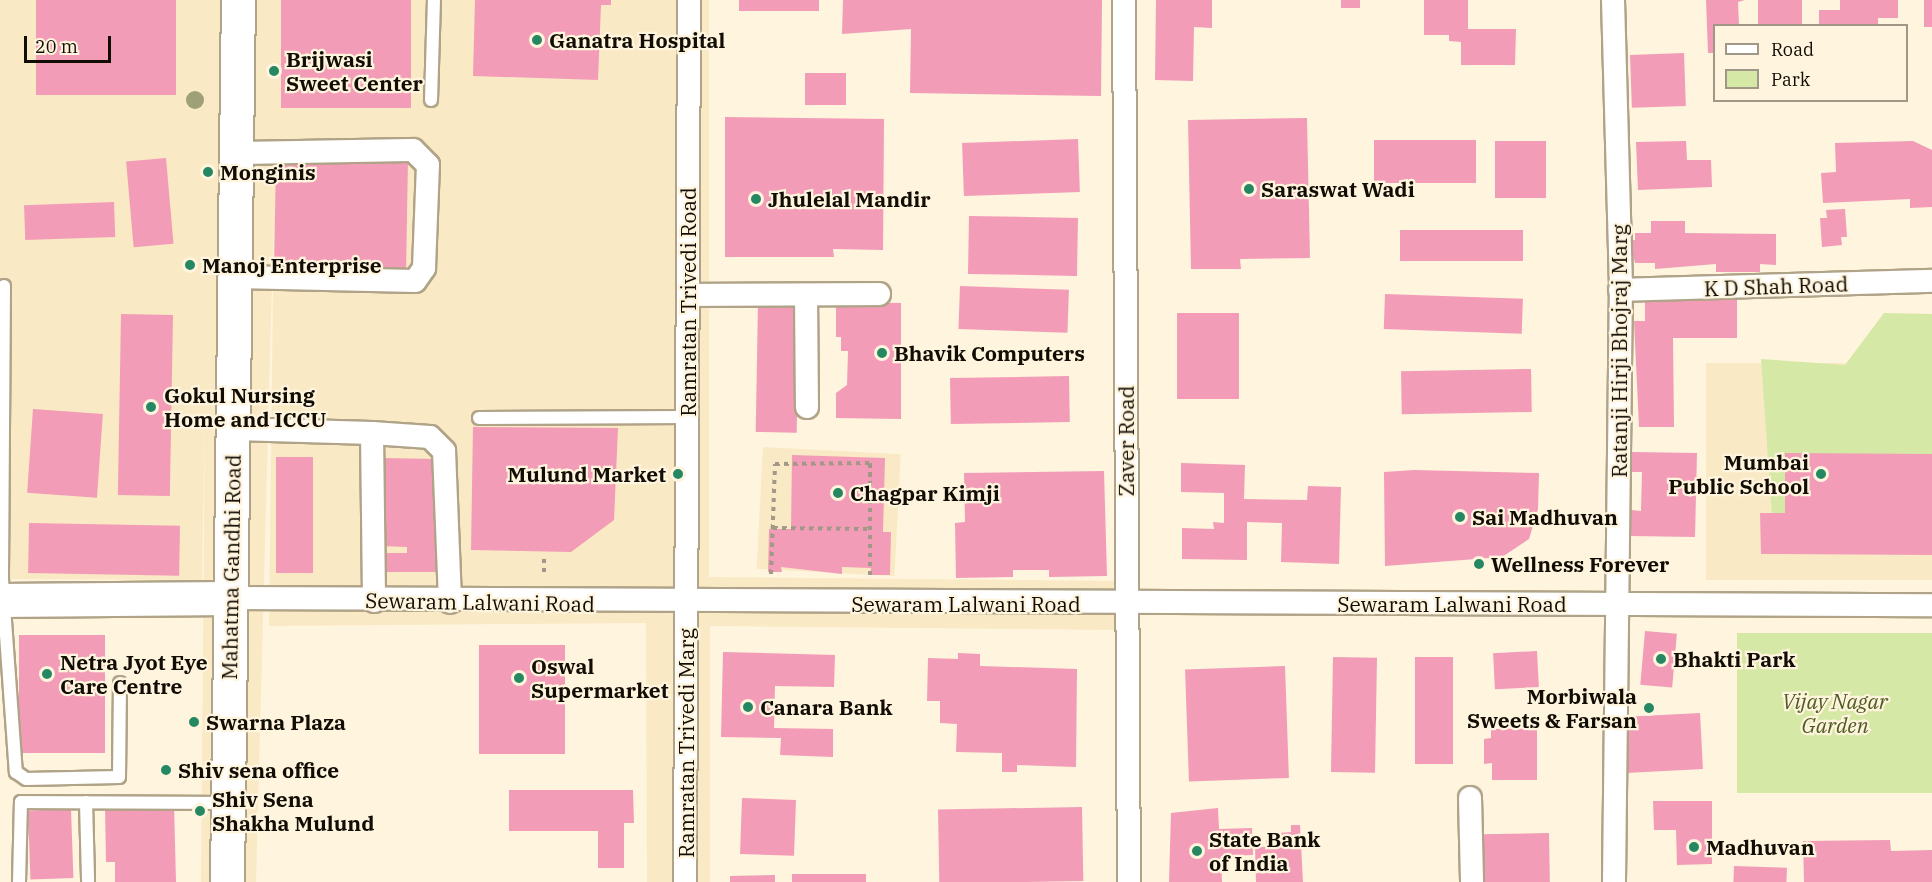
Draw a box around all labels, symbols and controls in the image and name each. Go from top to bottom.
scale bar [27,24,114,62]
legend [1713,24,1908,102]
place label: Ganatra Hospital [549,27,725,53]
marker: Ganatra Hospital [530,33,544,47]
text: 20 m [35,35,78,58]
text: Road [1771,38,1814,61]
place label: Brijwasi Sweet Center [286,46,423,96]
marker: Brijwasi Sweet Center [267,64,281,78]
text: Park [1771,68,1810,91]
place label: Monginis [220,159,316,185]
marker: Monginis [201,165,215,179]
place label: Saraswat Wadi [1261,176,1415,202]
marker: Saraswat Wadi [1242,182,1256,196]
place label: Jhulelal Mandir [768,186,931,212]
street label: Ramratan Trivedi Road [675,187,701,417]
marker: Jhulelal Mandir [749,192,763,206]
street label: Ratanji Hirji Bhojraj Marg [1606,224,1632,478]
place label: Manoj Enterprise [202,252,382,278]
marker: Manoj Enterprise [183,258,197,272]
street label: K D Shah Road [1703,271,1849,301]
place label: Bhavik Computers [894,340,1085,366]
marker: Bhavik Computers [875,346,889,360]
place label: Gokul Nursing Home and ICCU [164,382,326,432]
street label: Zaver Road [1113,385,1139,497]
marker: Gokul Nursing Home and ICCU [142,398,160,416]
place label: Mumbai Public School [1668,449,1809,499]
street label: Mahatma Gandhi Road [216,454,246,680]
place label: Mulund Market [508,461,666,487]
marker: Mulund Market [671,467,685,481]
marker: Mumbai Public School [1814,467,1828,481]
place label: Chagpar Kimji [850,480,1000,506]
marker: Chagpar Kimji [831,486,845,500]
place label: Sai Madhuvan [1472,504,1618,530]
marker: Sai Madhuvan [1453,510,1467,524]
place label: Wellness Forever [1491,551,1669,577]
marker: Wellness Forever [1472,557,1486,571]
street label: Sewaram Lalwani Road [365,587,595,617]
street label: Sewaram Lalwani Road [851,591,1081,617]
street label: Sewaram Lalwani Road [1337,591,1567,617]
street label: Ramratan Trivedi Marg [673,628,699,858]
place label: Bhakti Park [1673,646,1796,672]
place label: Netra Jyot Eye Care Centre [60,649,208,699]
marker: Bhakti Park [1654,652,1668,666]
place label: Oswal Supermarket [531,653,669,703]
marker: Netra Jyot Eye Care Centre [38,665,56,683]
marker: Oswal Supermarket [512,671,526,685]
place label: Morbiwala Sweets & Farsan [1467,683,1637,733]
park label: Vijay Nagar Garden [1782,688,1888,738]
place label: Canara Bank [760,694,893,720]
marker: Canara Bank [741,700,755,714]
marker: Morbiwala Sweets & Farsan [1642,701,1656,715]
place label: Swarna Plaza [206,709,346,735]
marker: Swarna Plaza [187,715,201,729]
place label: Shiv sena office [178,757,339,783]
marker: Shiv sena office [159,763,173,777]
place label: Shiv Sena Shakha Mulund [212,786,374,836]
marker: Shiv Sena Shakha Mulund [193,804,207,818]
place label: State Bank of India [1209,826,1320,876]
place label: Madhuvan [1706,834,1815,860]
marker: Madhuvan [1687,840,1701,854]
marker: State Bank of India [1190,844,1204,858]

